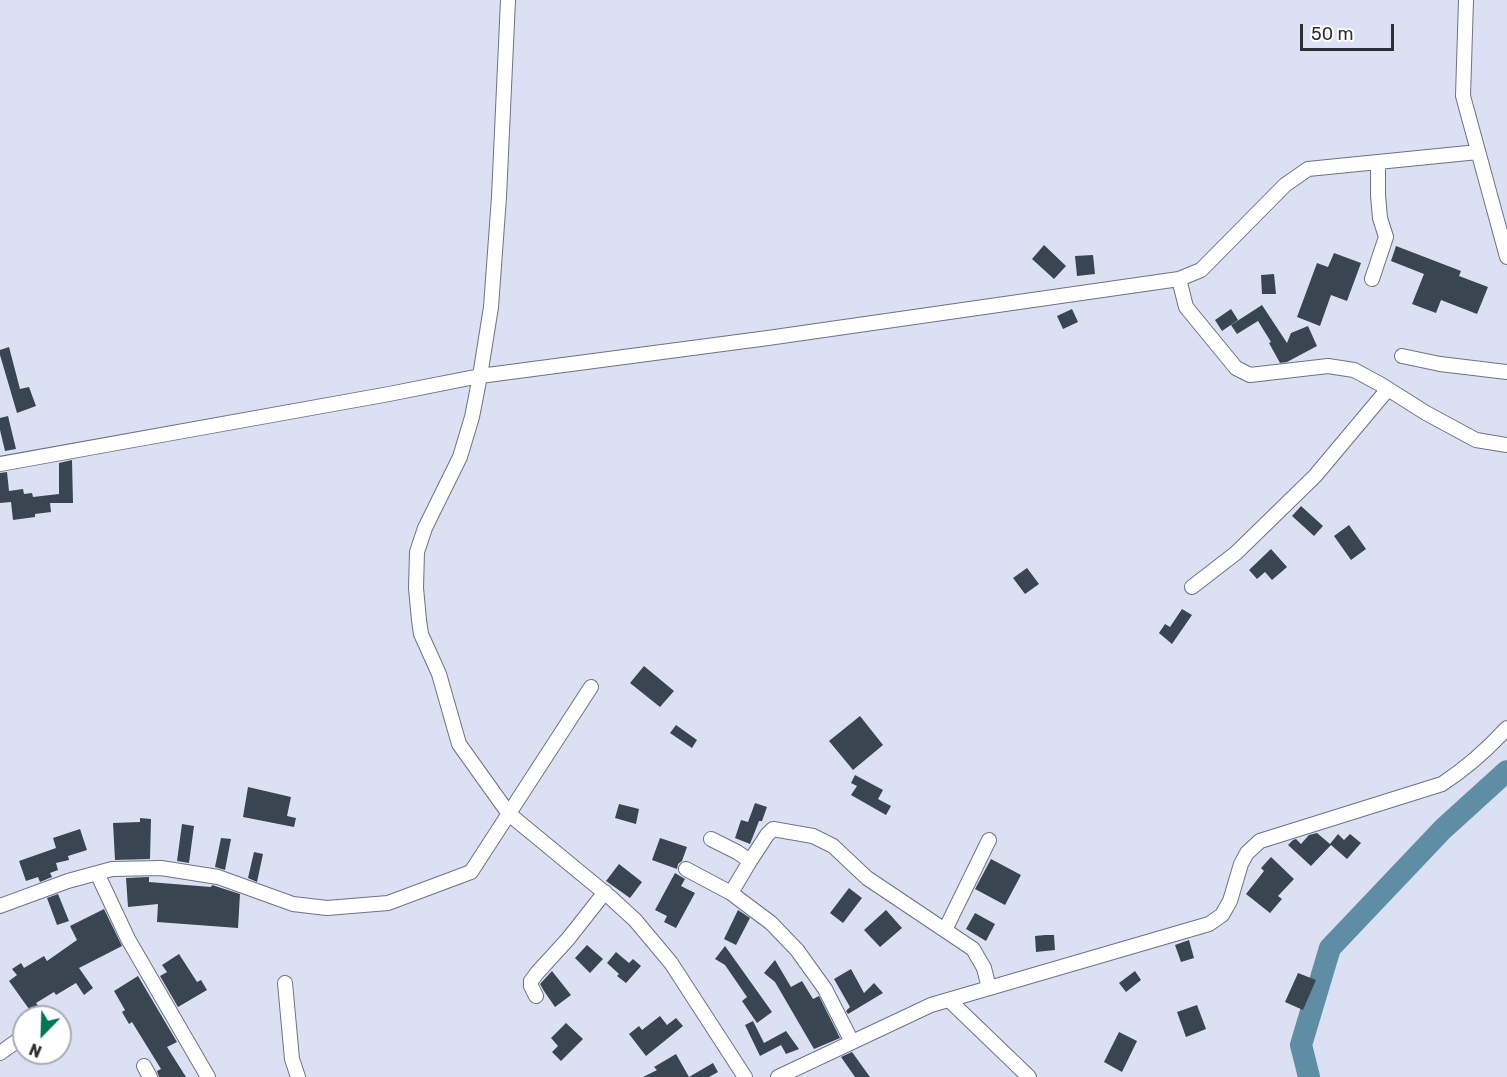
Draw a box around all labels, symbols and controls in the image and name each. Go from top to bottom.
scale bar [1303,12,1398,50]
text: 50 m [1311,23,1354,45]
north arrow [12,1005,72,1065]
text: N [27,1039,45,1061]

